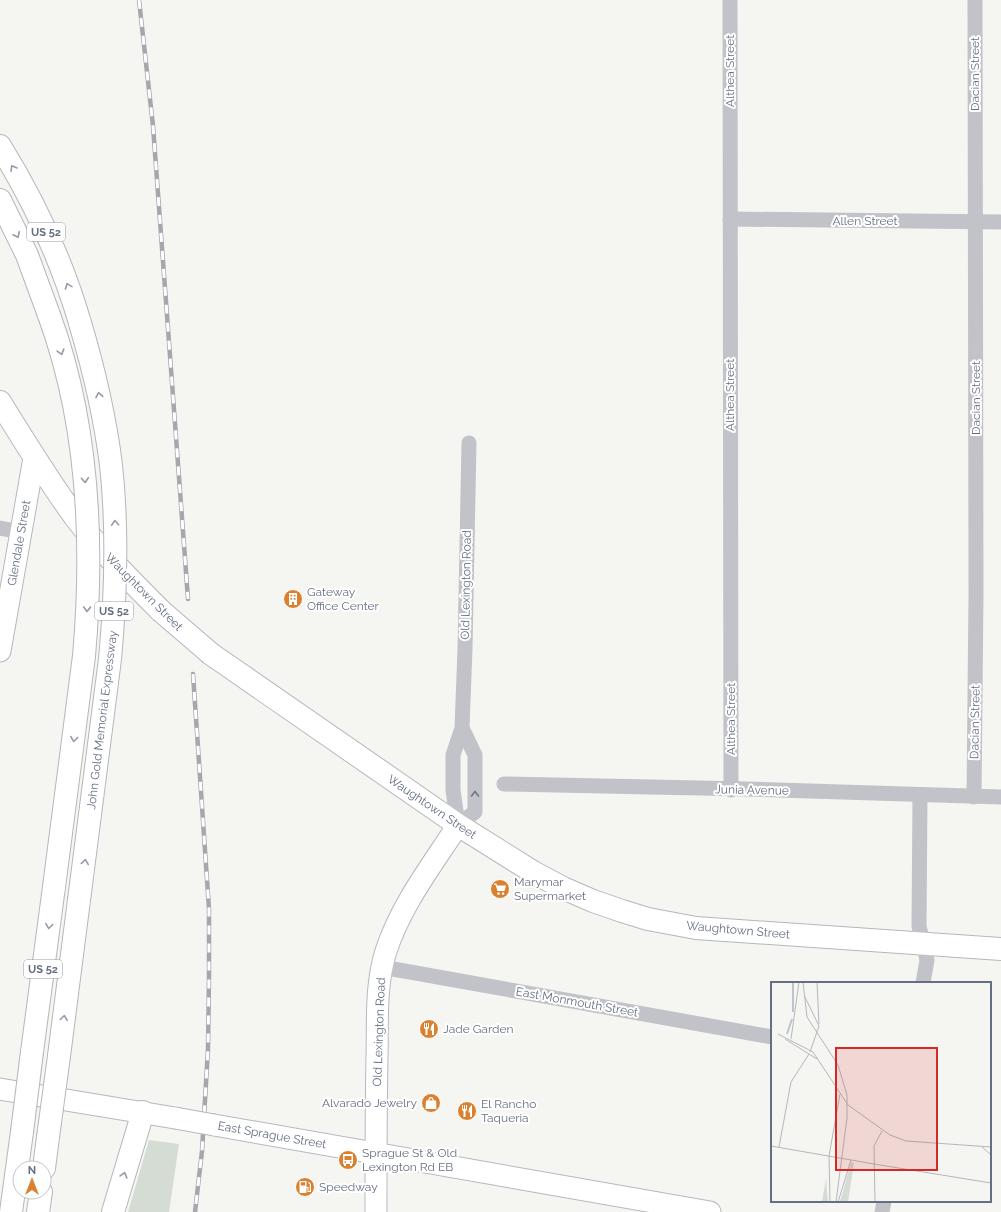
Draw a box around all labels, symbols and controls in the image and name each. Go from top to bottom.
street label: Althea Street [723,35,737,107]
street label: Dacian Street [968,37,982,111]
one-way arrow [11,165,18,172]
street label: Allen Street [832,214,898,228]
road number: US 52 [27,223,65,241]
one-way arrow [12,231,20,238]
one-way arrow [64,283,72,290]
one-way arrow [56,348,65,355]
street label: Althea Street [723,359,737,431]
street label: Dacian Street [969,361,983,435]
one-way arrow [95,391,104,398]
one-way arrow [81,477,90,483]
street label: Glendale Street [5,499,33,587]
one-way arrow [110,520,119,526]
street label: Old Lexington Road [458,530,474,640]
street label: Waughtown Street [102,550,186,634]
place label: Gateway Office Center [307,585,380,613]
building icon: Gateway Office Center [282,588,304,610]
road number: US 52 [95,602,133,620]
one-way arrow [83,606,92,612]
street label: John Gold Memorial Expressway [84,629,120,810]
street label: Althea Street [724,683,738,755]
street label: Dacian Street [967,685,983,759]
one-way arrow [70,736,79,742]
street label: Waughtown Street [385,772,479,842]
street label: Junia Avenue [715,782,789,798]
one-way arrow [471,791,479,797]
one-way arrow [80,859,89,865]
place label: Marymar Supermarket [514,875,586,903]
supermarket icon: Marymar Supermarket [489,878,511,900]
street label: Waughtown Street [686,919,790,941]
one-way arrow [45,923,54,929]
road number: US 52 [24,960,62,978]
street label: Old Lexington Road [370,977,388,1087]
inset map [771,982,991,1202]
street label: East Monmouth Street [515,984,639,1020]
one-way arrow [59,1015,68,1021]
restaurant icon: Jade Garden [418,1018,440,1040]
place label: Jade Garden [443,1022,513,1036]
shop icon: Alvarado Jewelry [420,1092,442,1114]
place label: Alvarado Jewelry [322,1096,417,1110]
place label: El Rancho Taqueria [481,1097,536,1125]
restaurant icon: El Rancho Taqueria [456,1100,478,1122]
street label: East Sprague Street [217,1119,327,1151]
place label: Sprague St & Old Lexington Rd EB [362,1146,457,1174]
bus stop icon: Sprague St & Old Lexington Rd EB [337,1149,359,1171]
north arrow [12,1160,52,1200]
text: N [28,1164,36,1177]
one-way arrow [119,1171,128,1178]
fuel station icon: Speedway [294,1176,316,1198]
place label: Speedway [319,1180,378,1194]

